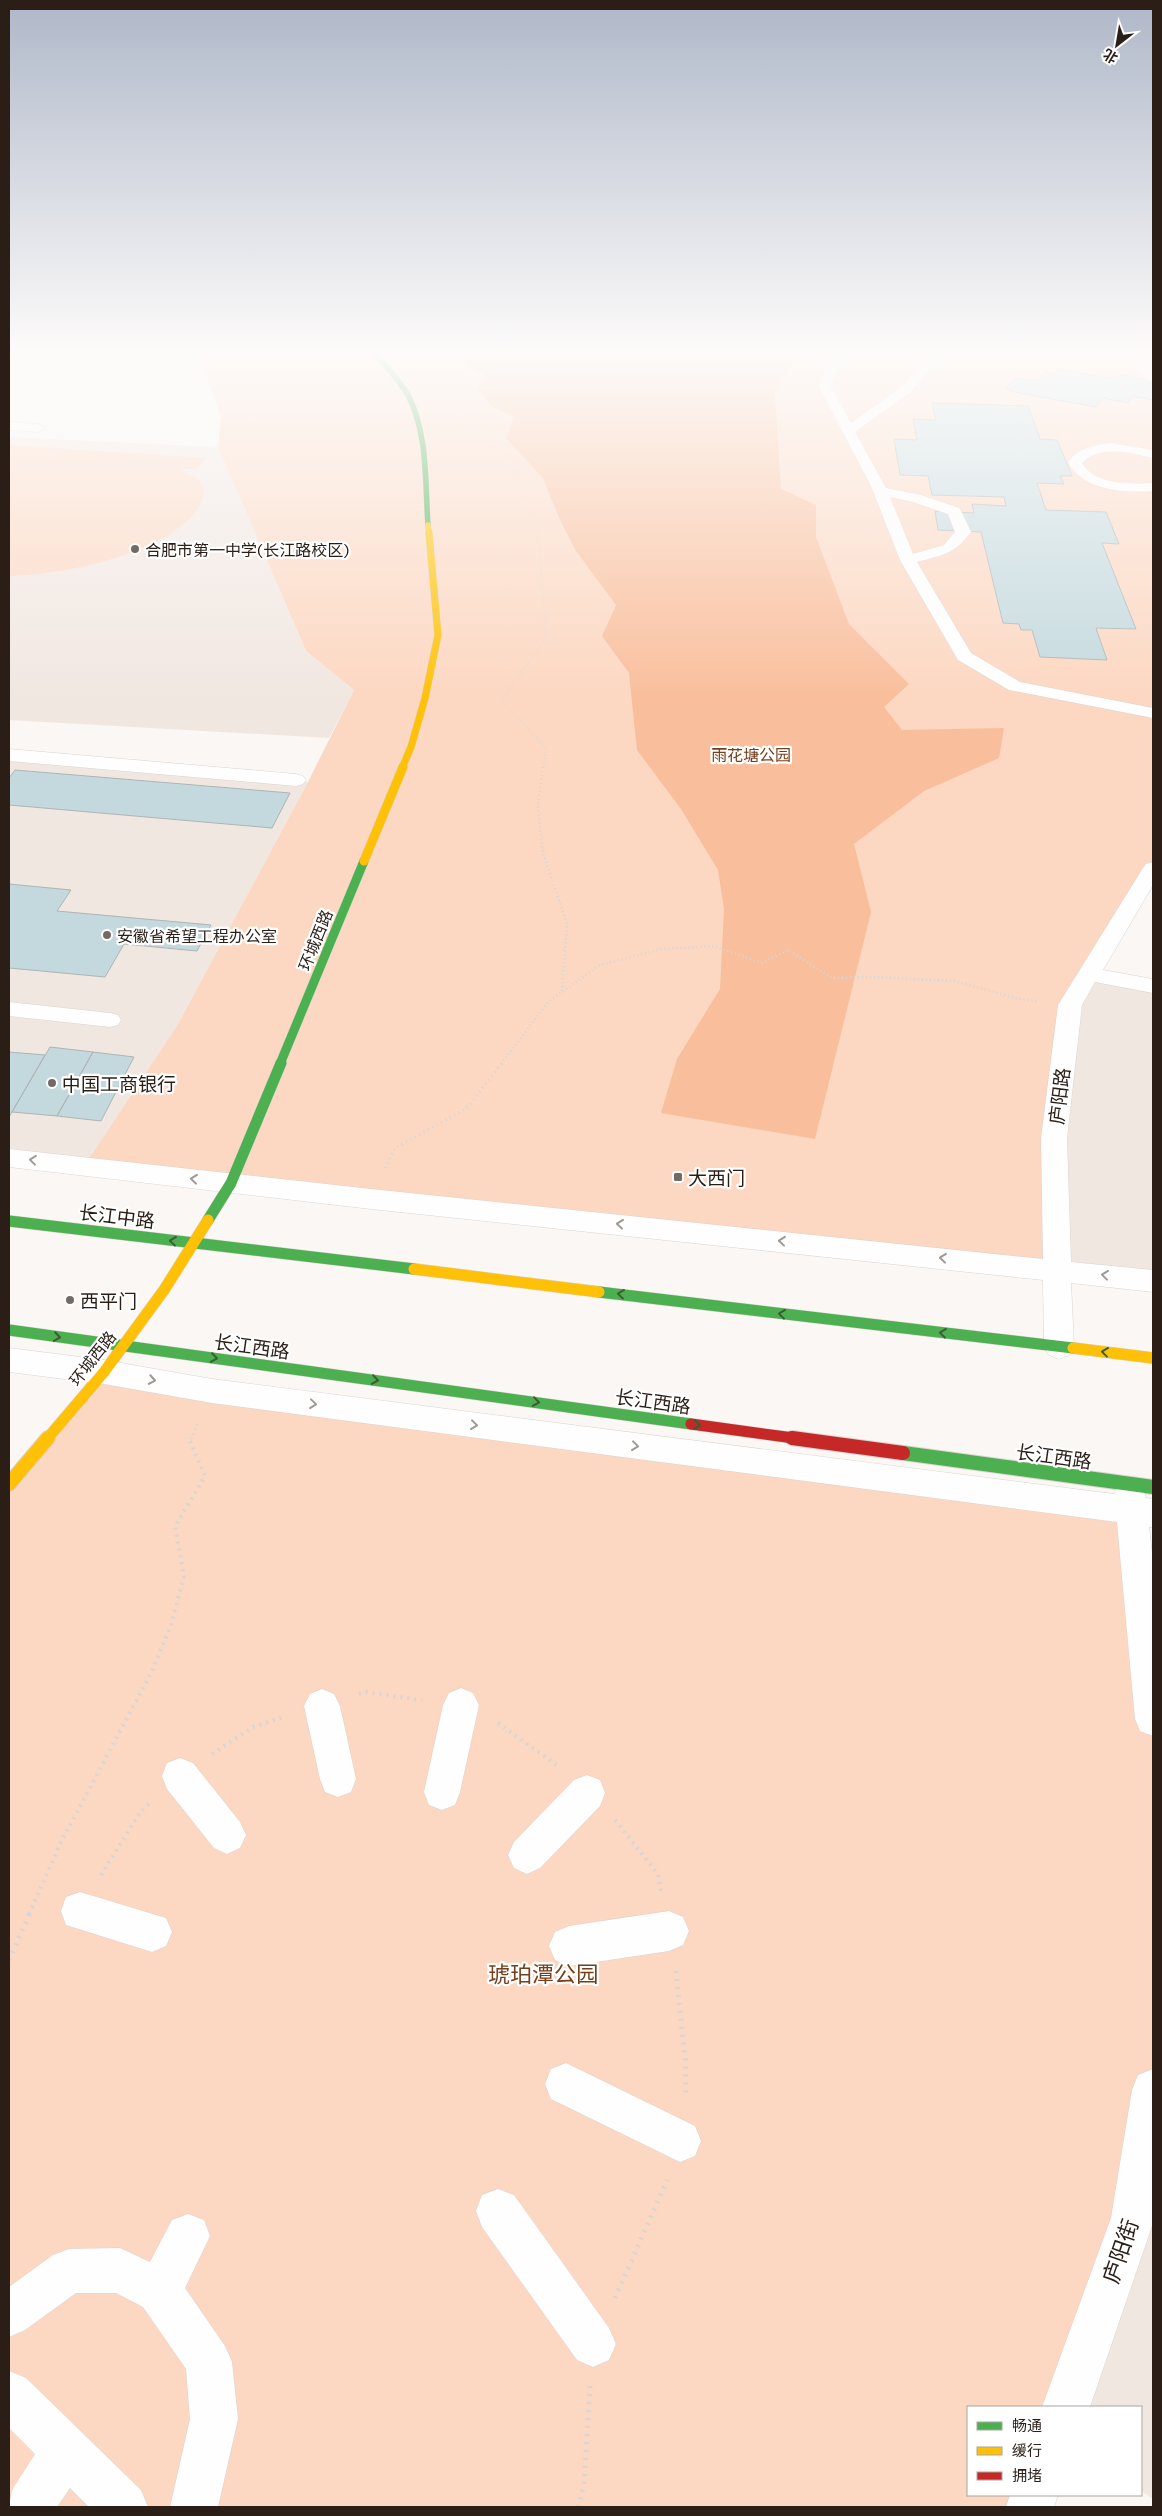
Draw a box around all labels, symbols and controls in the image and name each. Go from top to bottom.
north arrow [1092,20,1142,70]
text: 北 [1100,46,1120,67]
place label: 合肥市第一中学(长江路校区) [145,540,349,559]
marker: 合肥市第一中学(长江路校区) [129,543,141,555]
park label: 雨花塘公园 [711,745,791,764]
street label: 环城西路 [294,907,336,973]
place label: 安徽省希望工程办公室 [117,926,277,945]
marker: 安徽省希望工程办公室 [101,929,113,941]
street label: 庐阳路 [1044,1066,1074,1126]
place label: 中国工商银行 [62,1072,176,1095]
marker: 中国工商银行 [46,1077,58,1089]
one-way arrow [28,1155,36,1166]
place label: 大西门 [688,1166,745,1189]
marker: 大西门 [672,1171,684,1183]
one-way arrow [190,1174,198,1185]
street label: 长江中路 [78,1200,156,1232]
one-way arrow [616,1219,624,1230]
one-way arrow [169,1236,177,1247]
one-way arrow [777,1236,785,1247]
one-way arrow [939,1253,947,1264]
one-way arrow [1101,1270,1109,1281]
place label: 西平门 [80,1289,137,1312]
one-way arrow [616,1290,625,1300]
marker: 西平门 [64,1294,76,1306]
one-way arrow [778,1309,786,1320]
street label: 环城西路 [65,1327,119,1389]
one-way arrow [939,1328,947,1339]
street label: 长江西路 [213,1329,291,1363]
one-way arrow [53,1331,61,1341]
one-way arrow [1101,1347,1109,1358]
one-way arrow [210,1352,218,1363]
one-way arrow [147,1375,156,1385]
one-way arrow [370,1375,379,1385]
street label: 长江西路 [614,1384,692,1418]
one-way arrow [531,1397,540,1407]
one-way arrow [309,1398,317,1409]
one-way arrow [470,1419,478,1430]
one-way arrow [692,1419,701,1429]
street label: 长江西路 [1015,1439,1093,1473]
one-way arrow [631,1440,639,1451]
park label: 琥珀潭公园 [488,1960,598,1987]
street label: 庐阳街 [1096,2215,1144,2287]
legend [967,2406,1142,2496]
text: 畅通 [1012,2416,1042,2434]
text: 缓行 [1012,2441,1042,2459]
text: 拥堵 [1012,2466,1042,2484]

